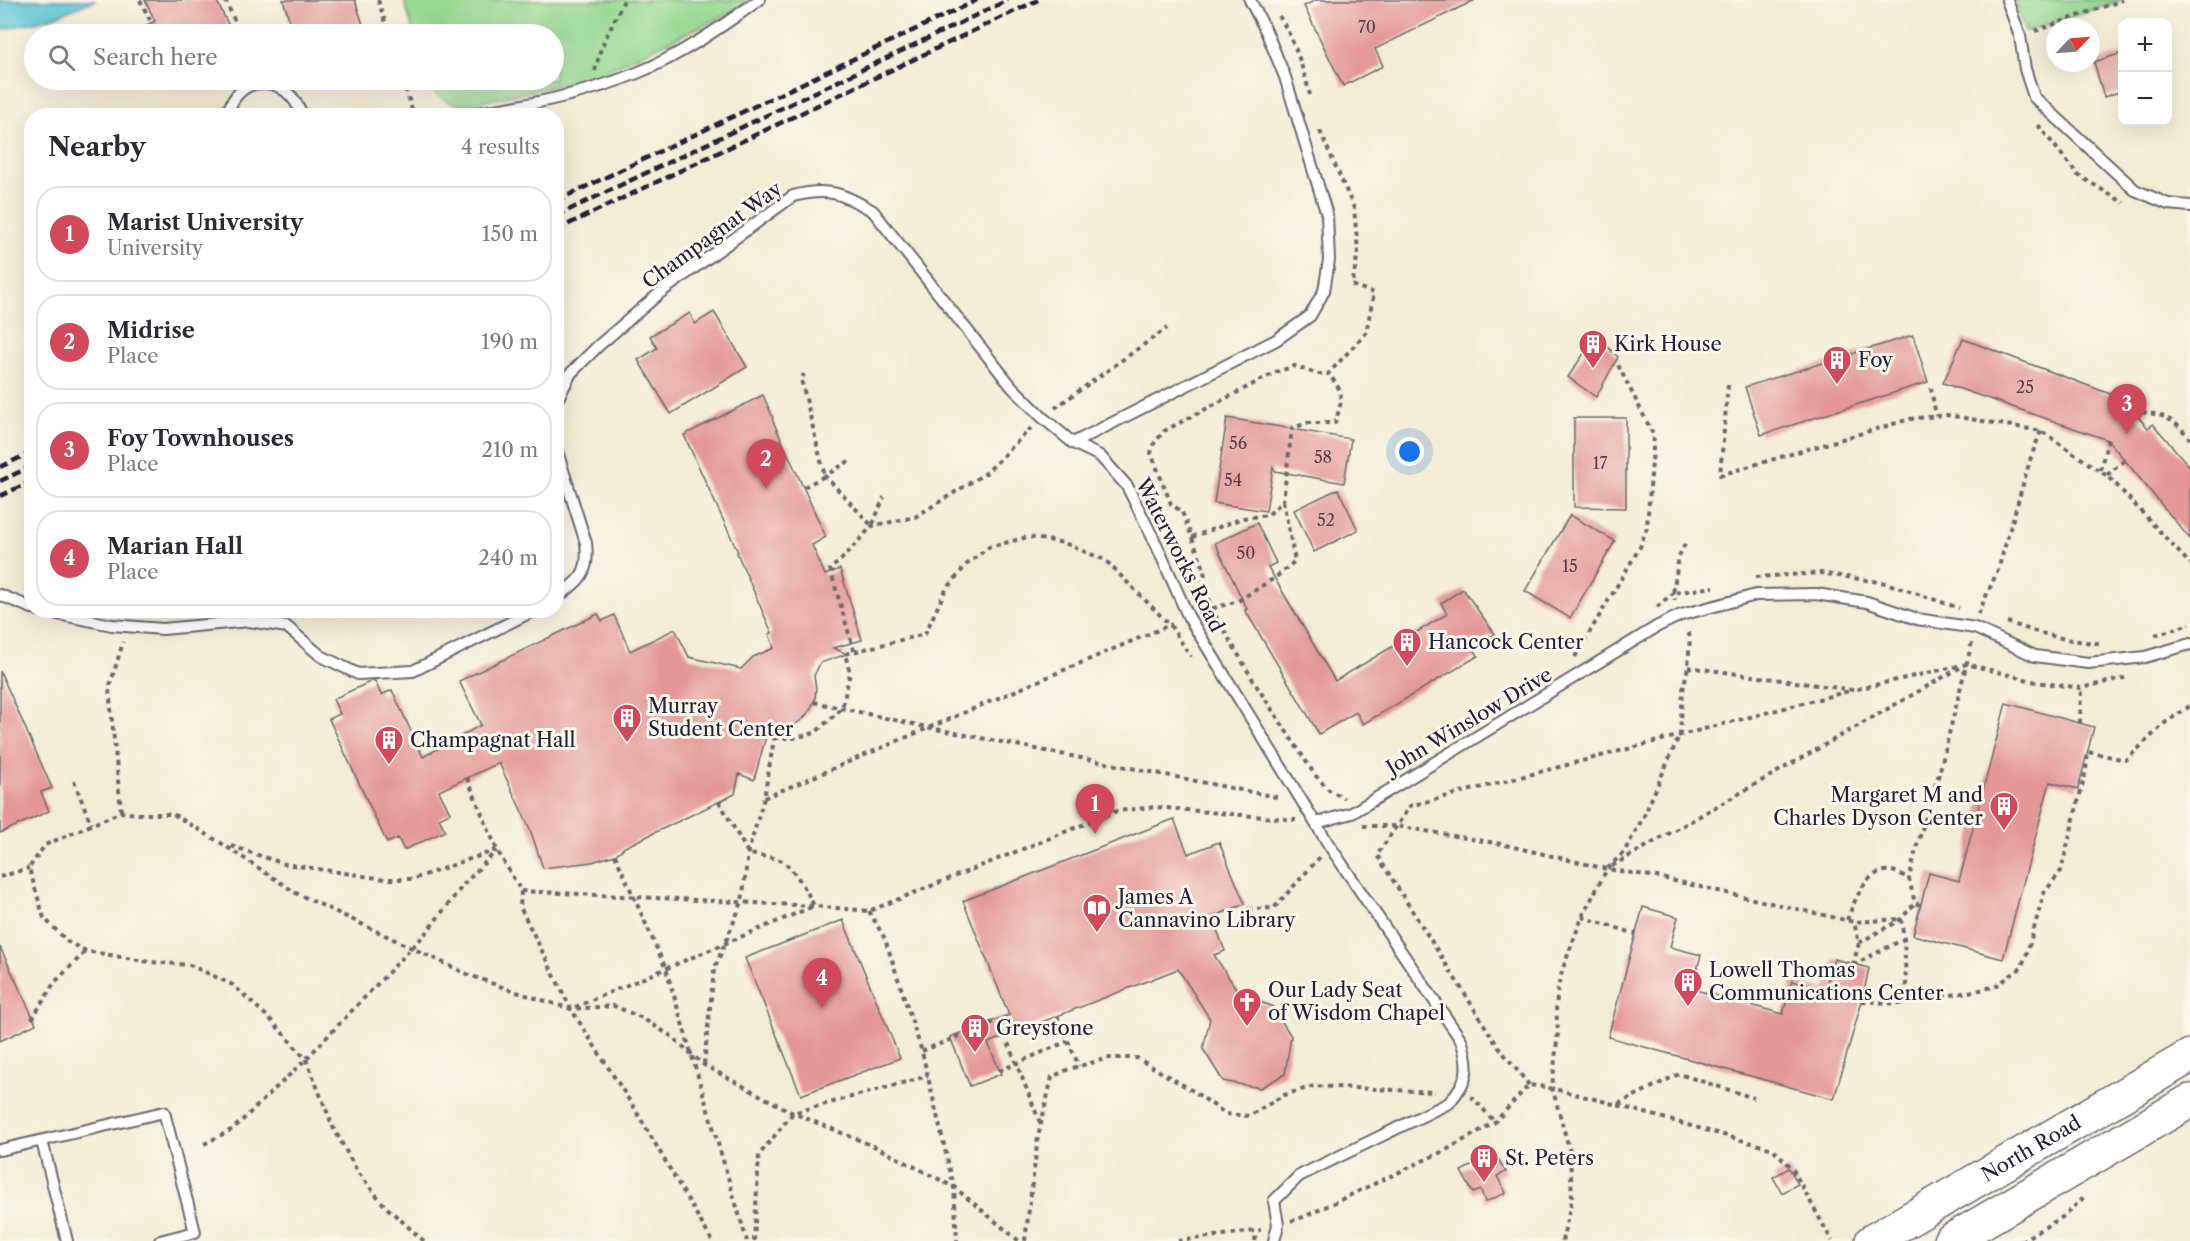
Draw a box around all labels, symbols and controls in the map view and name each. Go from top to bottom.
house number: 70 [1358,17,1376,37]
north arrow [2046,18,2100,72]
map controls [2118,18,2172,126]
button: + [2118,18,2172,72]
search box [24,24,564,90]
icon: search [45,41,78,74]
text: Search here [93,44,218,71]
button: − [2118,72,2172,126]
text: Nearby [48,131,146,163]
text: 4 results [461,135,540,159]
street label: Champagnat Way [638,176,787,294]
text: Marist University [107,209,303,236]
text: 1 [65,222,74,246]
text: 150 m [482,222,538,246]
text: University [107,236,203,260]
text: Midrise [107,317,195,344]
building icon: Kirk House [1577,328,1609,370]
text: 2 [64,330,75,354]
text: 190 m [481,330,538,354]
place label: Kirk House [1614,332,1722,356]
text: Place [107,344,158,368]
building icon: Foy [1821,344,1853,386]
place label: Foy [1858,348,1894,372]
house number: 25 [2016,377,2034,397]
pin: 3 [2108,384,2146,434]
text: Foy Townhouses [107,425,294,452]
house number: 56 [1229,433,1247,453]
your location [1395,437,1424,466]
text: 3 [64,438,75,462]
text: 210 m [481,438,538,462]
pin: 2 [746,440,786,489]
house number: 58 [1314,447,1332,467]
text: Place [107,452,158,476]
house number: 17 [1593,453,1607,473]
house number: 54 [1224,470,1242,490]
street label: Waterworks Road [1130,473,1229,636]
house number: 52 [1317,510,1335,530]
text: Marian Hall [107,533,243,560]
house number: 50 [1237,543,1255,563]
text: 4 [64,546,75,570]
text: 240 m [478,546,538,570]
house number: 15 [1562,556,1578,576]
text: Place [107,560,158,584]
building icon: Hancock Center [1391,626,1423,668]
place label: Hancock Center [1428,630,1584,654]
street label: John Winslow Drive [1379,662,1556,781]
place label: Murray Student Center [648,694,794,741]
building icon: Murray Student Center [611,702,643,744]
building icon: Champagnat Hall [373,724,405,766]
place label: Champagnat Hall [410,728,575,752]
place label: Margaret M and Charles Dyson Center [1773,783,1984,830]
pin: 1 [1076,784,1114,834]
building icon: Margaret M and Charles Dyson Center [1988,790,2020,832]
place label: James A Cannavino Library [1115,885,1297,932]
library icon: James A Cannavino Library [1081,892,1113,934]
pin: 4 [802,958,842,1008]
place label: Lowell Thomas Communications Center [1709,958,1944,1005]
building icon: Lowell Thomas Communications Center [1672,966,1704,1008]
place label: Our Lady Seat of Wisdom Chapel [1268,978,1445,1025]
church icon: Our Lady Seat of Wisdom Chapel [1231,986,1263,1028]
building icon: Greystone [959,1012,991,1054]
place label: Greystone [996,1016,1093,1040]
street label: North Road [1977,1110,2085,1187]
building icon: St. Peters [1468,1142,1500,1184]
place label: St. Peters [1505,1146,1594,1170]

